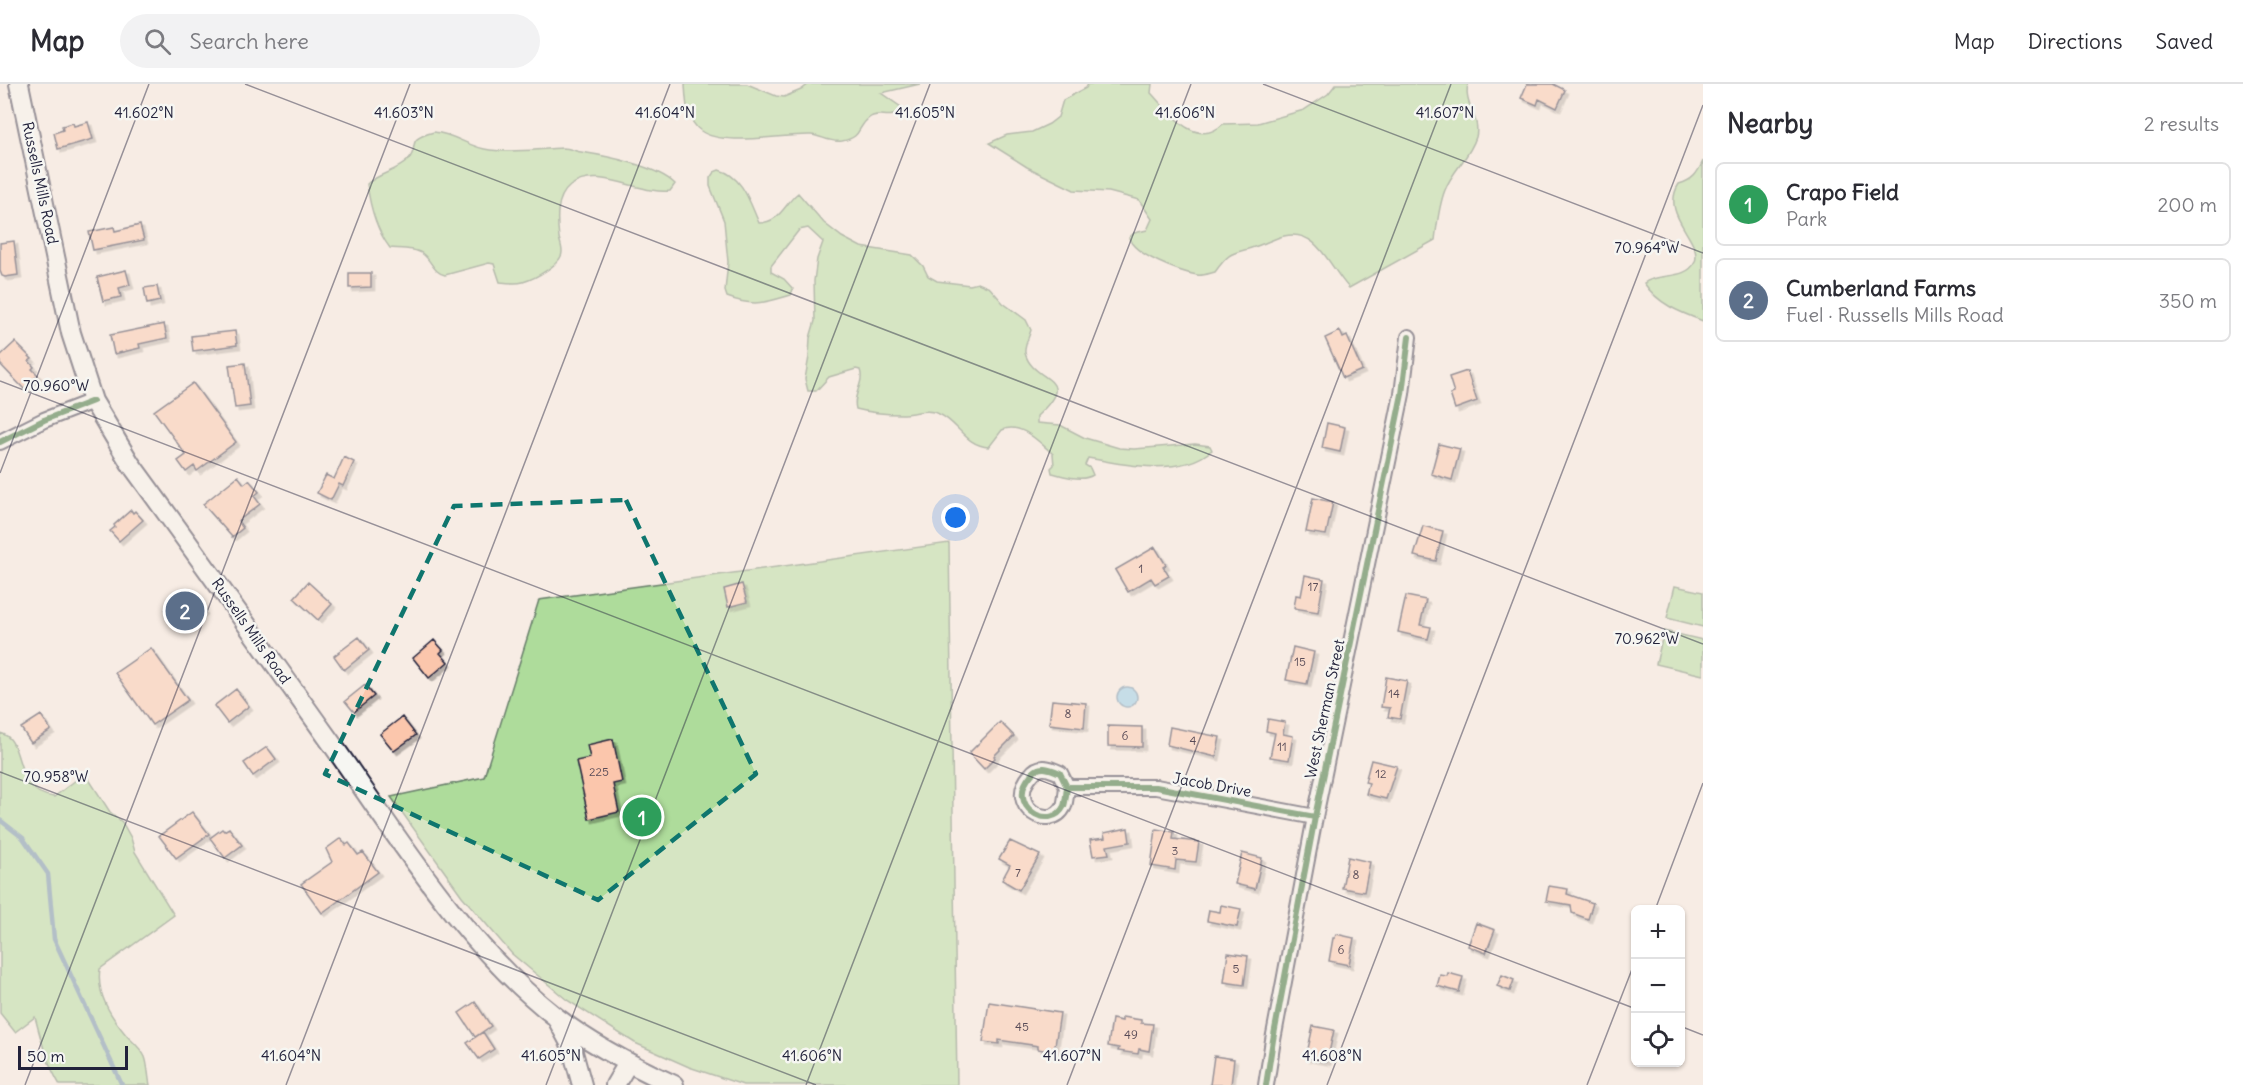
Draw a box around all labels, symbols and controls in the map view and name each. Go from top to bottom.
search box [120,14,540,68]
text: Map [30,23,84,59]
icon: search [141,25,174,58]
text: Search here [189,27,309,55]
text: Map [1954,28,1995,55]
text: Directions [2028,28,2122,55]
text: Saved [2155,28,2213,55]
text: 41.602°N [114,103,174,122]
text: 41.603°N [374,103,434,122]
text: 41.604°N [635,103,695,122]
text: 41.605°N [895,103,955,122]
text: 41.606°N [1155,103,1215,122]
text: 41.607°N [1416,103,1474,122]
text: Nearby [1727,107,1813,140]
text: 2 results [2144,111,2219,136]
street label: Russells Mills Road [18,120,63,246]
text: Crapo Field [1786,178,1899,206]
text: 1 [1745,192,1752,217]
text: 200 m [2157,192,2217,217]
text: Park [1786,206,1827,231]
text: 70.964°W [1615,238,1680,257]
text: Cumberland Farms [1786,274,1976,302]
text: 2 [1743,288,1754,313]
text: 350 m [2159,288,2217,313]
text: Fuel · Russells Mills Road [1786,302,2004,327]
text: 70.960°W [23,376,89,395]
your location [941,503,970,532]
house number: 1 [1139,561,1143,576]
street label: Russells Mills Road [208,574,295,687]
house number: 17 [1308,579,1318,594]
pin: 2 [166,588,204,634]
text: 70.962°W [1615,629,1680,648]
street label: West Sherman Street [1300,638,1349,780]
house number: 15 [1294,654,1306,669]
house number: 14 [1388,686,1400,701]
house number: 8 [1065,706,1072,721]
house number: 6 [1122,728,1129,743]
house number: 4 [1190,733,1197,748]
house number: 11 [1277,739,1287,754]
house number: 225 [589,764,609,779]
house number: 12 [1375,766,1387,781]
text: 70.958°W [24,767,89,786]
street label: Jacob Drive [1171,768,1253,801]
pin: 1 [622,794,662,840]
house number: 3 [1172,843,1179,858]
house number: 7 [1015,865,1021,880]
house number: 8 [1353,867,1360,882]
map controls [1631,905,1685,1067]
button: + [1631,905,1685,959]
house number: 6 [1338,942,1345,957]
button: − [1631,959,1685,1013]
house number: 5 [1233,961,1240,976]
button: locate [1631,1013,1685,1067]
house number: 45 [1015,1019,1029,1034]
house number: 49 [1124,1027,1138,1042]
scale bar [18,1043,128,1070]
text: 50 m [27,1046,65,1066]
text: 41.604°N [261,1046,321,1065]
text: 41.605°N [521,1046,581,1065]
text: 41.606°N [782,1046,842,1065]
text: 41.607°N [1043,1046,1101,1065]
text: 41.608°N [1302,1046,1362,1065]

